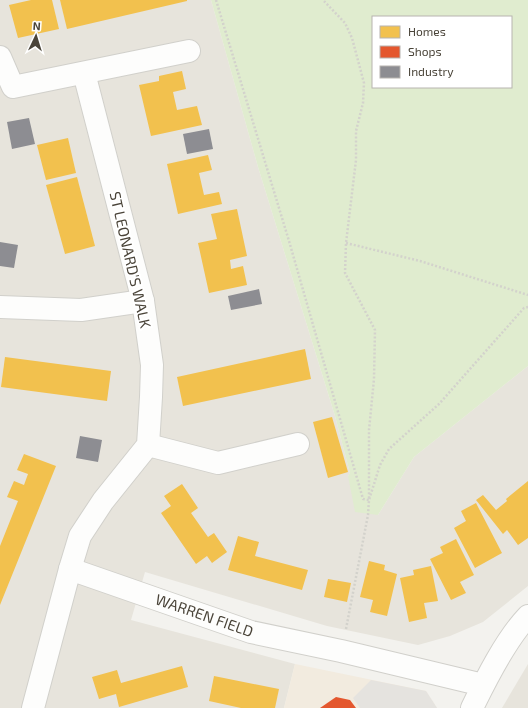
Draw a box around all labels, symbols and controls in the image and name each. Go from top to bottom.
north arrow [16,16,56,56]
legend [372,16,512,88]
text: N [32,19,41,32]
text: Homes [408,24,446,38]
text: Shops [408,44,442,58]
text: Industry [408,64,454,78]
street label: ST LEONARD'S WALK [106,190,155,330]
street label: WARREN FIELD [153,589,256,640]

